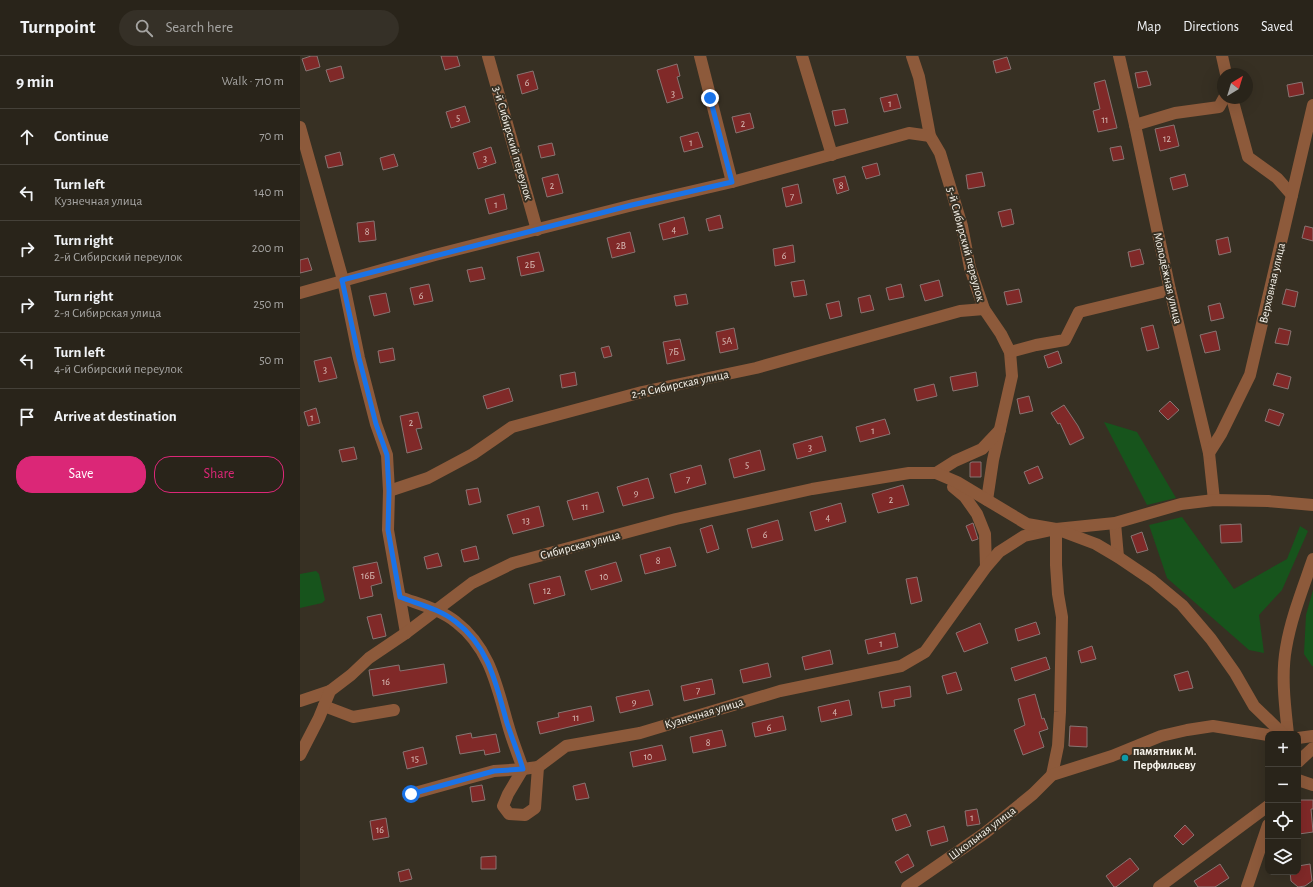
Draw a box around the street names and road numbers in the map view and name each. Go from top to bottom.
street label: 3-й Сибирский переулок [490,85,535,202]
street label: 5-й Сибирский переулок [944,185,987,303]
street label: Молодёжная улица [1151,231,1185,326]
street label: Верховная улица [1257,241,1288,325]
street label: 2-я Сибирская улица [630,368,730,401]
street label: Сибирская улица [539,528,622,562]
street label: Кузнечная улица [663,695,746,732]
street label: Школьная улица [946,804,1019,863]

